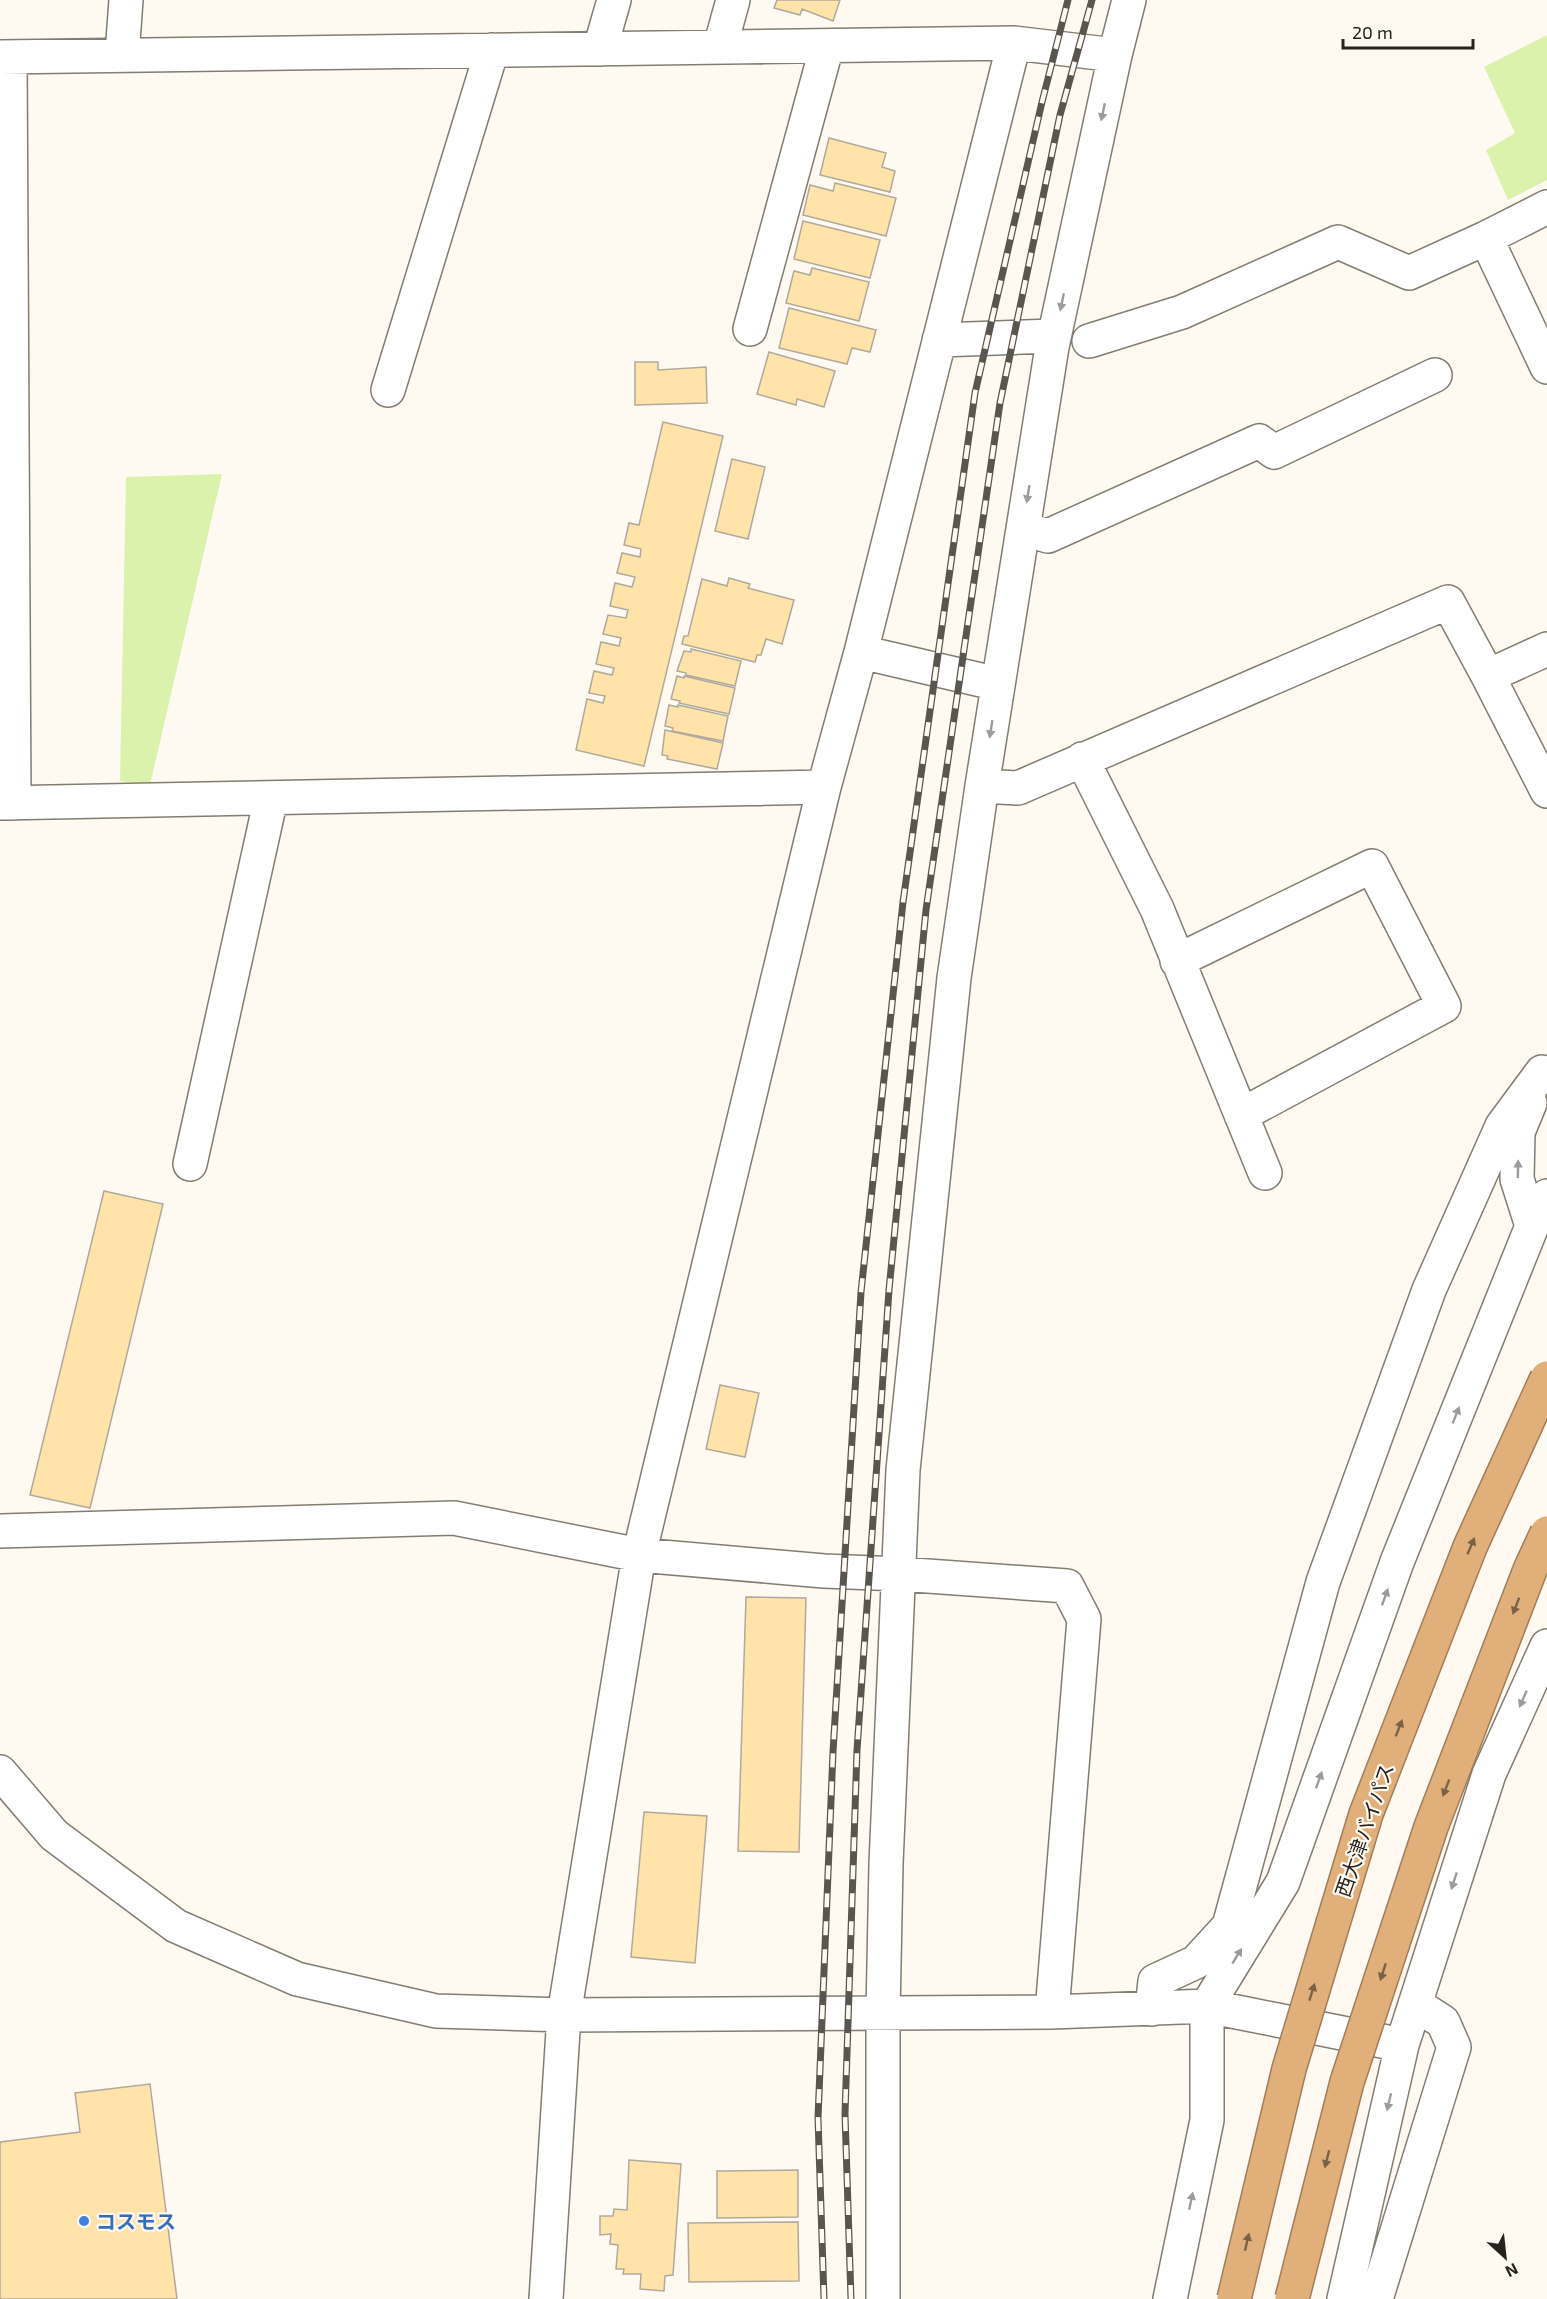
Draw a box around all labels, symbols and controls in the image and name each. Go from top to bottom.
scale bar [1343,12,1474,50]
text: 20 m [1352,21,1393,43]
one-way arrow [1097,103,1107,121]
one-way arrow [1056,293,1066,312]
one-way arrow [1024,485,1033,504]
one-way arrow [986,719,995,738]
one-way arrow [1513,1160,1522,1179]
one-way arrow [1452,1406,1461,1424]
one-way arrow [1466,1537,1476,1555]
one-way arrow [1380,1588,1390,1606]
one-way arrow [1511,1597,1520,1615]
one-way arrow [1518,1691,1528,1709]
one-way arrow [1395,1719,1405,1737]
street label: 西大津バイパス [1330,1760,1398,1900]
one-way arrow [1314,1771,1324,1789]
one-way arrow [1441,1779,1450,1797]
one-way arrow [1449,1872,1459,1890]
one-way arrow [1232,1948,1243,1964]
one-way arrow [1378,1963,1387,1981]
one-way arrow [1308,1983,1317,2001]
one-way arrow [1383,2093,1393,2111]
one-way arrow [1322,2150,1332,2168]
one-way arrow [1187,2191,1196,2210]
place label: コスモス [96,2209,176,2233]
marker: コスモス [77,2214,91,2228]
north arrow [1475,2227,1535,2287]
one-way arrow [1243,2233,1253,2251]
text: N [1503,2260,1522,2282]

